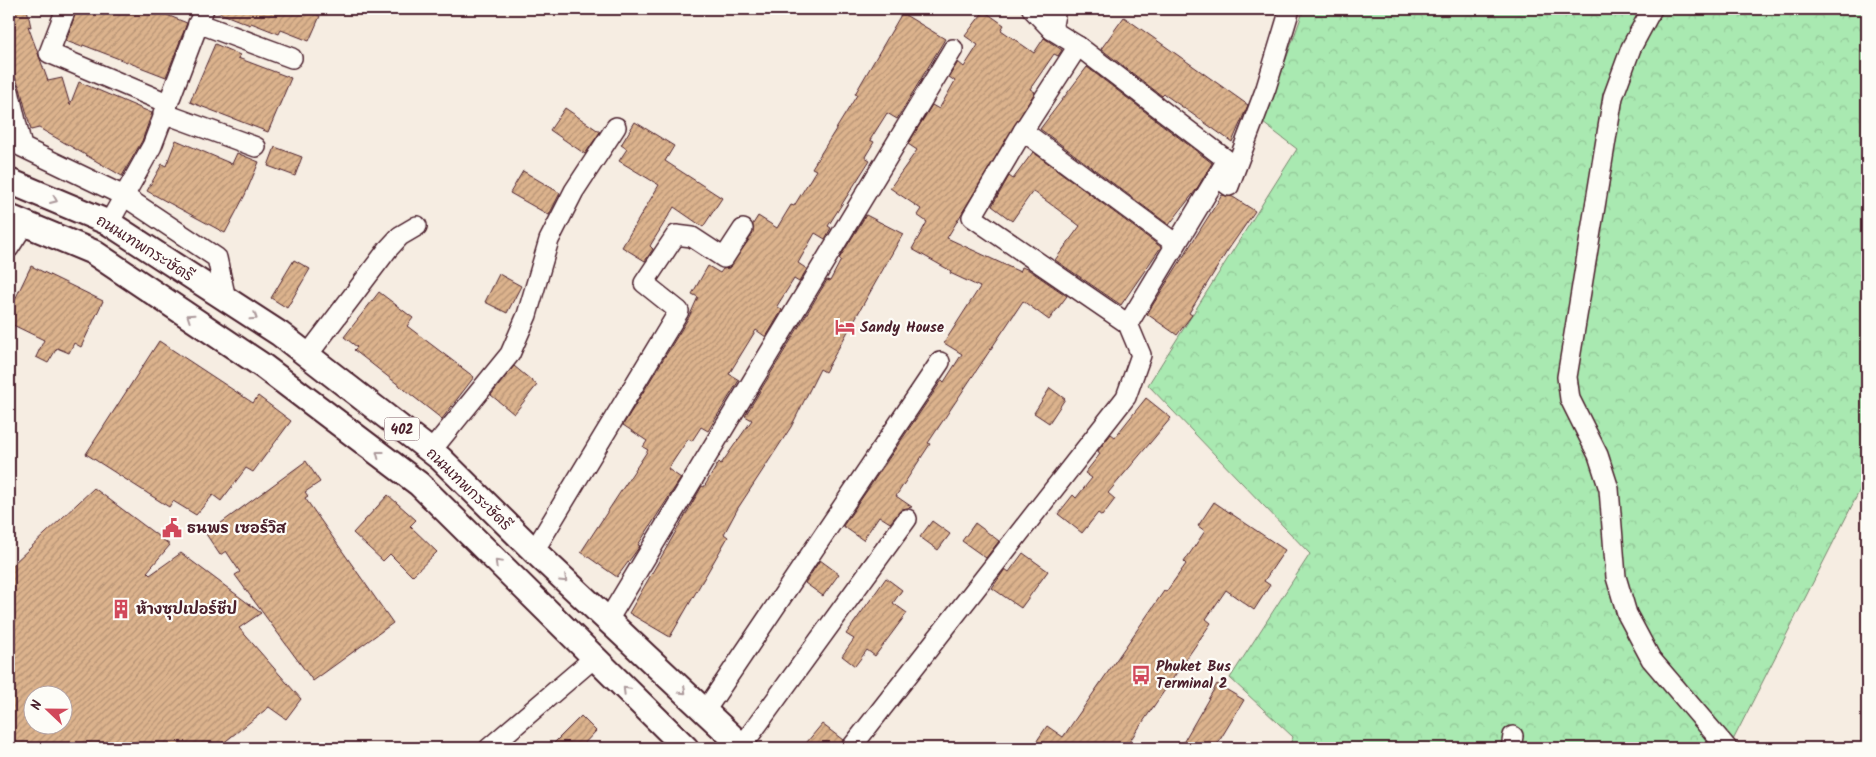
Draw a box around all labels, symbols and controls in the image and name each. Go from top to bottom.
one-way arrow [49,193,58,204]
street label: ถนนเทพกระษัตรี [91,209,199,289]
one-way arrow [248,311,257,320]
one-way arrow [187,314,196,323]
hotel icon: Sandy House [834,316,856,338]
place label: Sandy House [860,316,945,340]
road number: 402 [384,418,420,440]
street label: ถนนเทพกระษัตรี [420,442,517,537]
one-way arrow [376,451,385,459]
public building icon: ธนพร เซอร์วิส [161,517,183,539]
place label: ธนพร เซอร์วิส [187,517,287,541]
one-way arrow [495,560,504,569]
one-way arrow [559,574,568,583]
building icon: ห้างซุปเปอร์ชีป [110,598,132,620]
place label: ห้างซุปเปอร์ชีป [136,598,237,622]
place label: Phuket Bus Terminal 2 [1156,655,1231,696]
bus stop icon: Phuket Bus Terminal 2 [1130,664,1152,686]
north arrow [22,684,72,734]
one-way arrow [677,685,686,694]
one-way arrow [623,687,632,696]
text: N [25,697,49,714]

